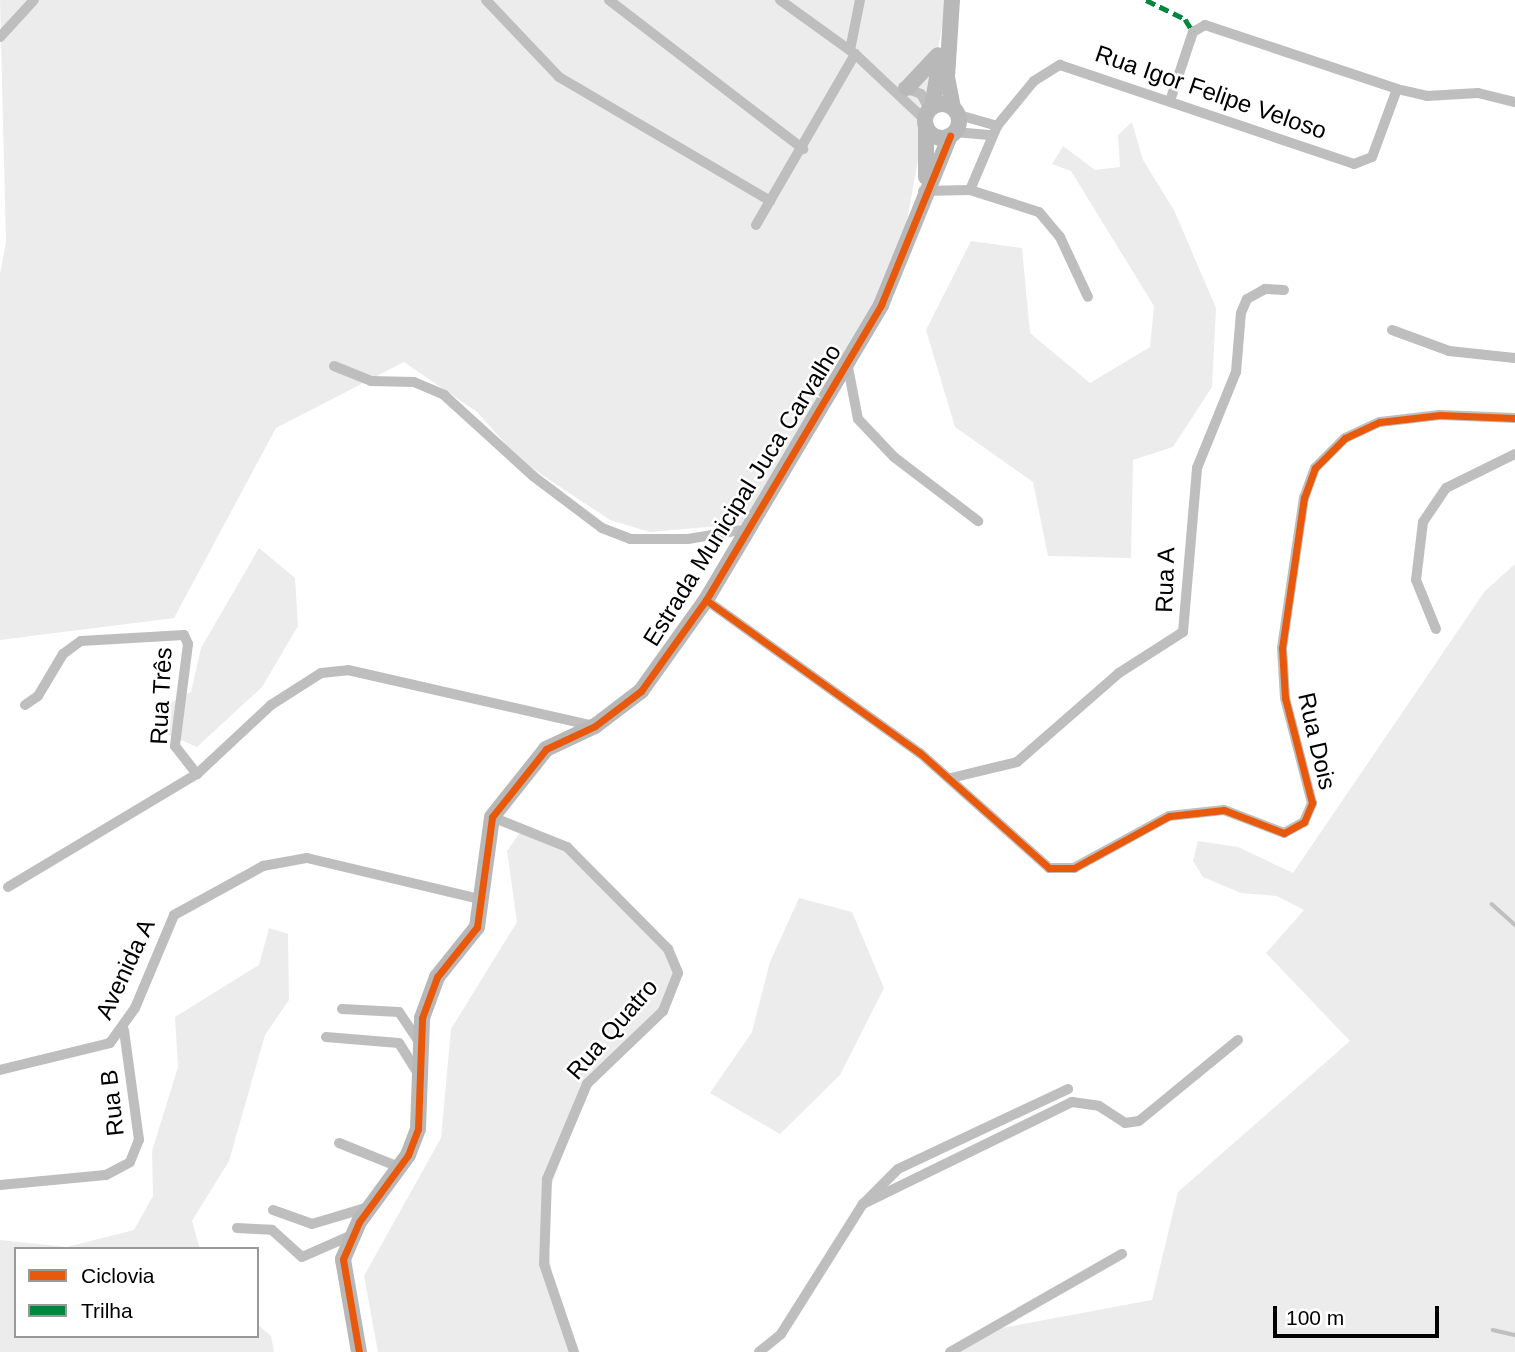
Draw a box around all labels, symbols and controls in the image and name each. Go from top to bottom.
street label: Rua Igor Felipe Veloso [1092,39,1330,145]
street label: Estrada Municipal Juca Carvalho [637,339,847,651]
street label: Rua A [1149,546,1181,614]
street label: Rua Três [144,646,178,746]
street label: Rua Dois [1292,690,1342,792]
street label: Avenida A [89,914,161,1024]
street label: Rua Quatro [560,973,664,1085]
street label: Rua B [94,1068,130,1138]
legend [14,1247,259,1338]
text: Ciclovia [81,1264,155,1287]
scale bar [1277,1292,1443,1336]
text: Trilha [81,1299,133,1322]
text: 100 m [1286,1306,1344,1329]

